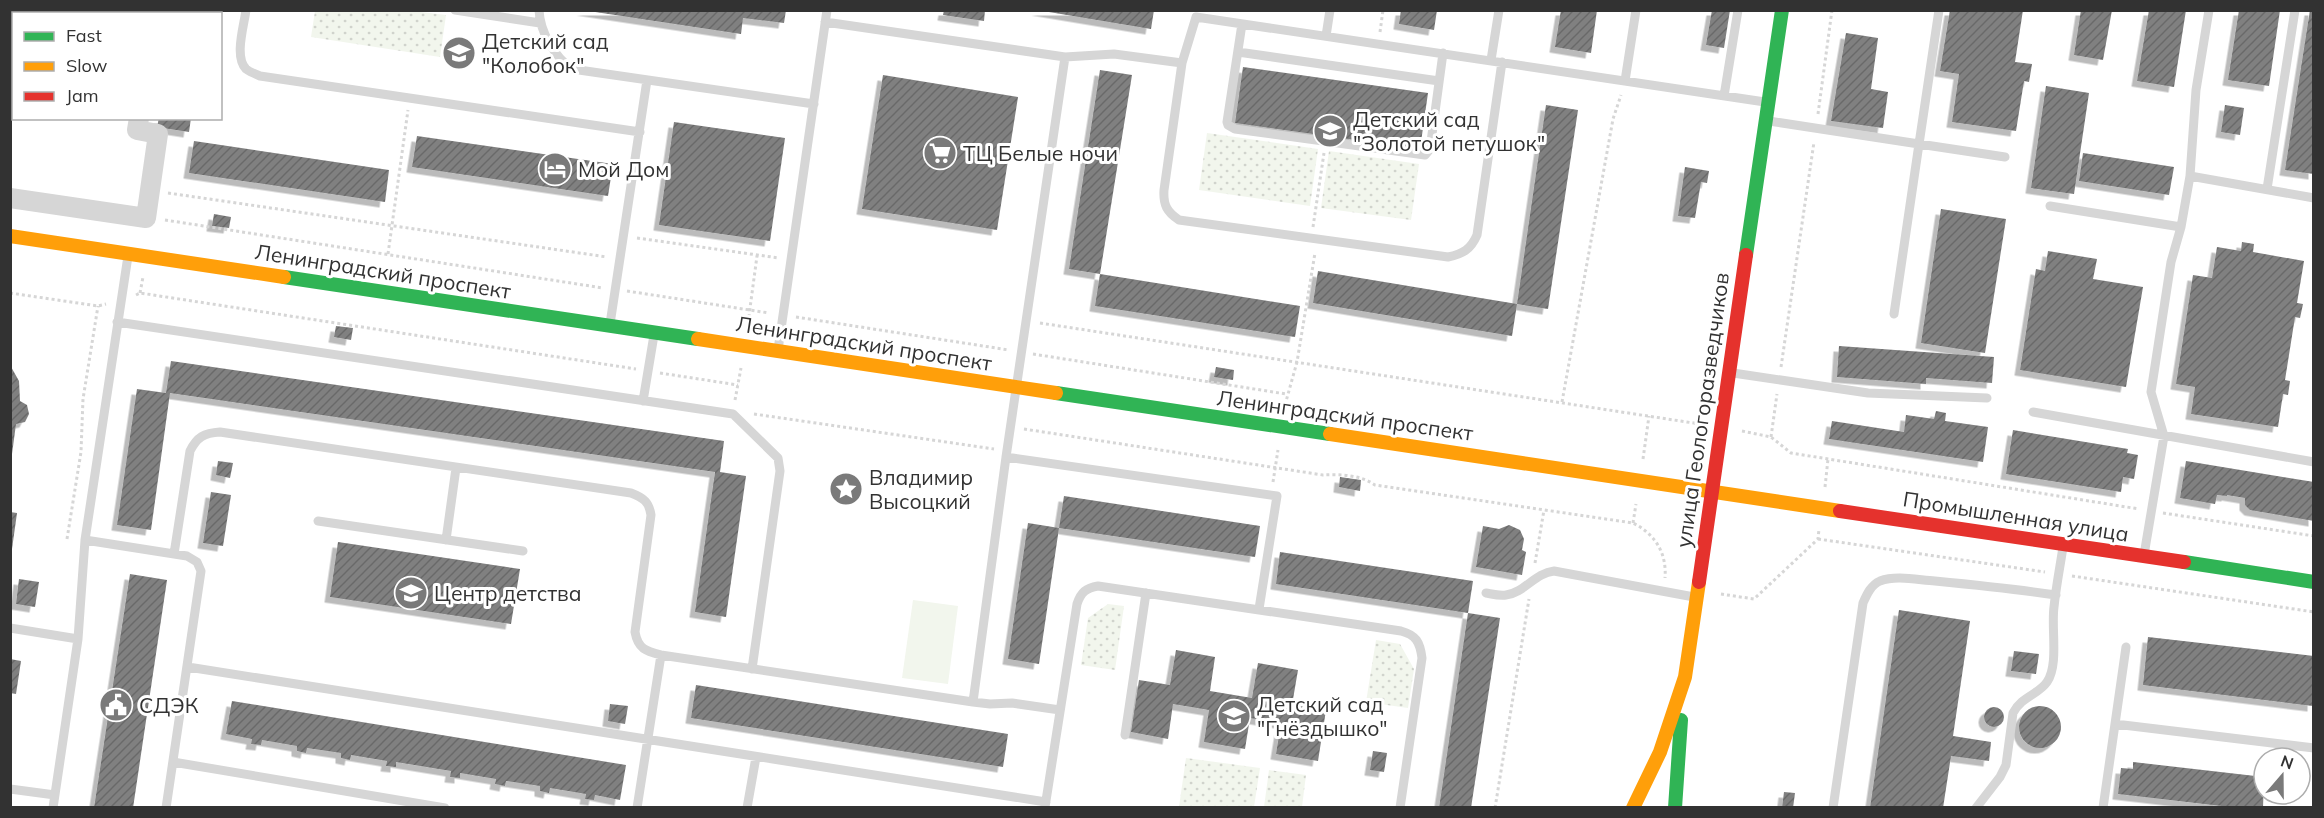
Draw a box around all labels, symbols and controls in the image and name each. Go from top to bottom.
legend [12,12,222,120]
text: Fast [66,24,102,47]
place label: Детский сад "Колобок" [482,28,609,78]
school or university icon: Детский сад "Колобок" [441,35,477,71]
text: Slow [66,54,108,77]
text: Jam [66,84,99,107]
place label: Детский сад "Золотой петушок" [1353,106,1545,156]
school or university icon: Детский сад "Золотой петушок" [1312,113,1348,149]
supermarket icon: ТЦ Белые ночи [922,135,958,171]
place label: ТЦ Белые ночи [963,140,1118,166]
hotel icon: Мой Дом [537,151,573,187]
place label: Мой Дом [578,156,669,182]
street label: Ленинградский проспект [253,238,513,304]
street label: улица Геологоразведчиков [1670,271,1734,549]
street label: Ленинградский проспект [734,310,994,376]
street label: Ленинградский проспект [1215,384,1475,446]
place label: Владимир Высоцкий [869,464,973,514]
place icon: Владимир Высоцкий [828,471,864,507]
street label: Промышленная улица [1901,485,2131,547]
school or university icon: Центр детства [393,575,429,611]
place label: Центр детства [434,580,582,606]
public building icon: СДЭК [98,687,134,723]
place label: Детский сад "Гнёздышко" [1257,691,1388,741]
place label: СДЭК [139,692,199,718]
school or university icon: Детский сад "Гнёздышко" [1216,698,1252,734]
north arrow [2252,746,2312,806]
text: N [2278,750,2296,773]

